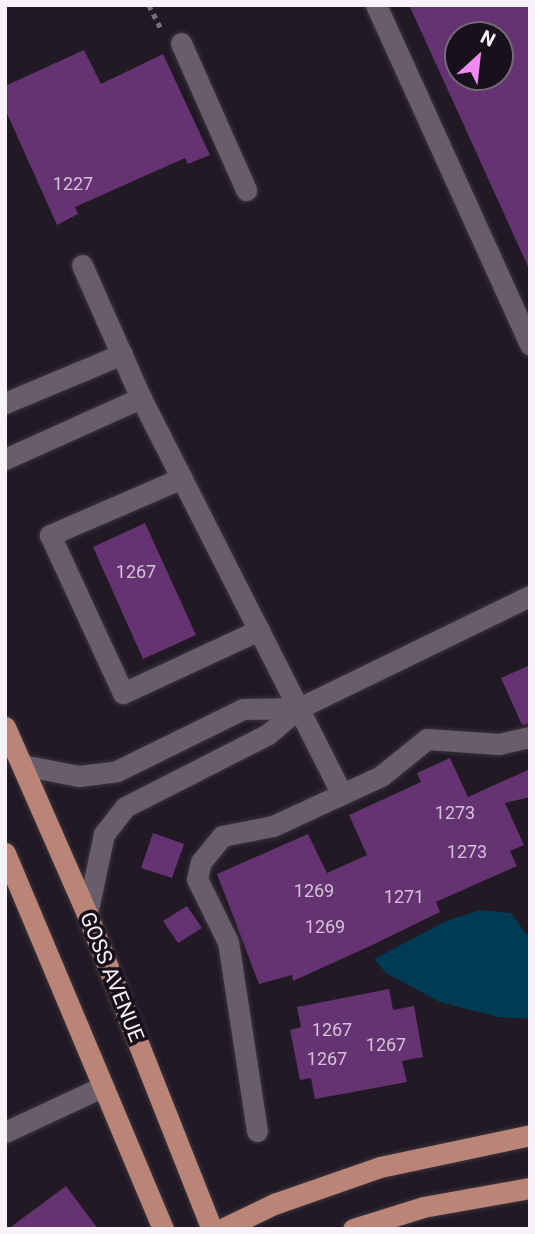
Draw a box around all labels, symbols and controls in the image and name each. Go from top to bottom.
north arrow [444,21,514,91]
text: N [477,25,499,52]
house number: 1227 [53,173,93,195]
house number: 1267 [116,561,156,583]
house number: 1273 [435,802,475,824]
house number: 1273 [447,841,487,863]
house number: 1269 [294,880,334,902]
house number: 1271 [384,886,424,908]
street label: GOSS AVENUE [75,909,149,1045]
house number: 1269 [305,916,345,938]
house number: 1267 [312,1019,352,1041]
house number: 1267 [366,1034,406,1056]
house number: 1267 [307,1048,347,1070]

